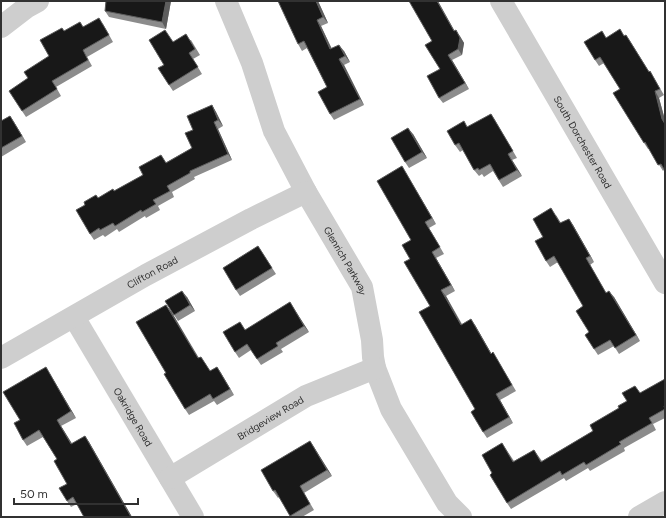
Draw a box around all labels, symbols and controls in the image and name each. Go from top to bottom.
street label: South Dorchester Road [551,93,615,191]
street label: Glenrich Parkway [321,224,370,297]
street label: Clifton Road [124,253,180,291]
street label: Oakridge Road [111,385,156,449]
street label: Bridgeview Road [235,393,306,443]
scale bar [14,480,138,506]
text: 50 m [20,487,48,501]

